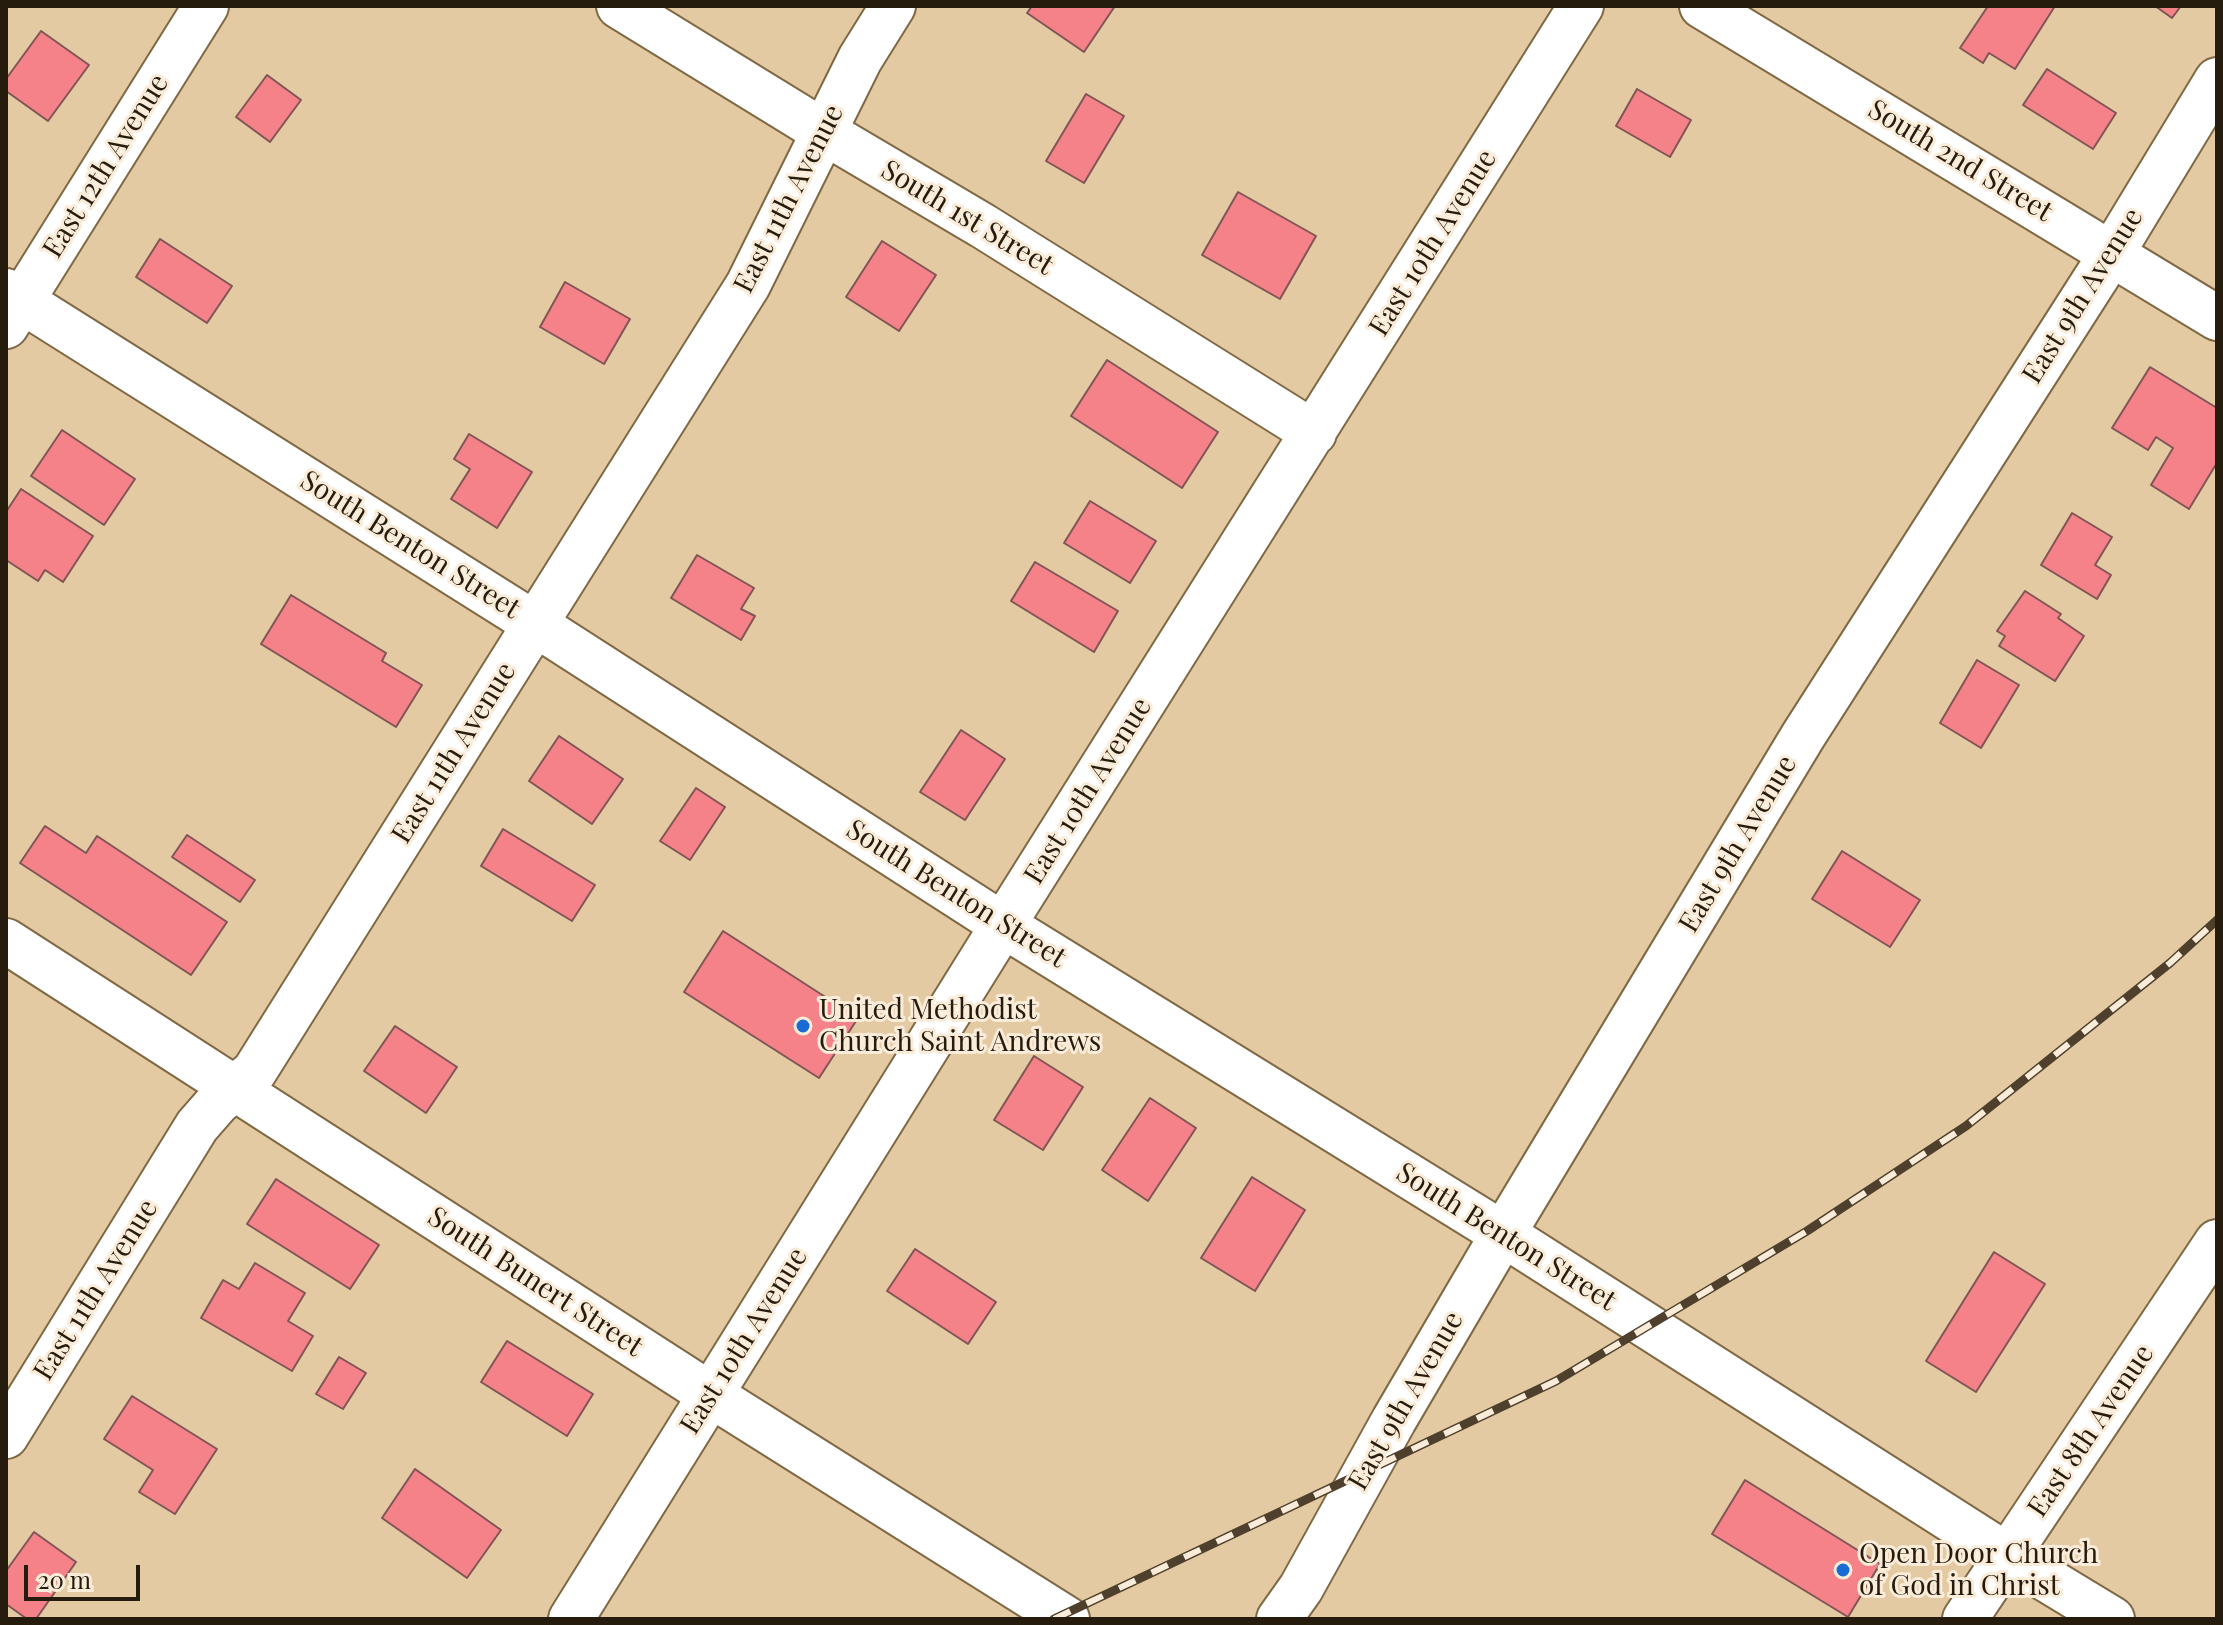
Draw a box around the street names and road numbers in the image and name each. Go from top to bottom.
street label: East 12th Avenue [36,68,176,264]
street label: South 2nd Street [1862,93,2058,229]
street label: East 11th Avenue [727,99,851,299]
street label: East 10th Avenue [1362,144,1504,342]
street label: South 1st Street [875,153,1059,283]
street label: East 9th Avenue [2016,202,2150,390]
street label: South Benton Street [294,464,526,626]
street label: East 11th Avenue [385,656,523,850]
street label: East 10th Avenue [1017,692,1159,890]
street label: East 9th Avenue [1672,749,1804,939]
street label: South Benton Street [840,813,1072,975]
street label: South Benton Street [1390,1156,1622,1318]
street label: East 11th Avenue [27,1193,165,1387]
street label: South Bunert Street [421,1200,649,1364]
street label: East 10th Avenue [673,1242,815,1440]
street label: East 9th Avenue [1341,1306,1471,1496]
street label: East 8th Avenue [2021,1338,2161,1524]

